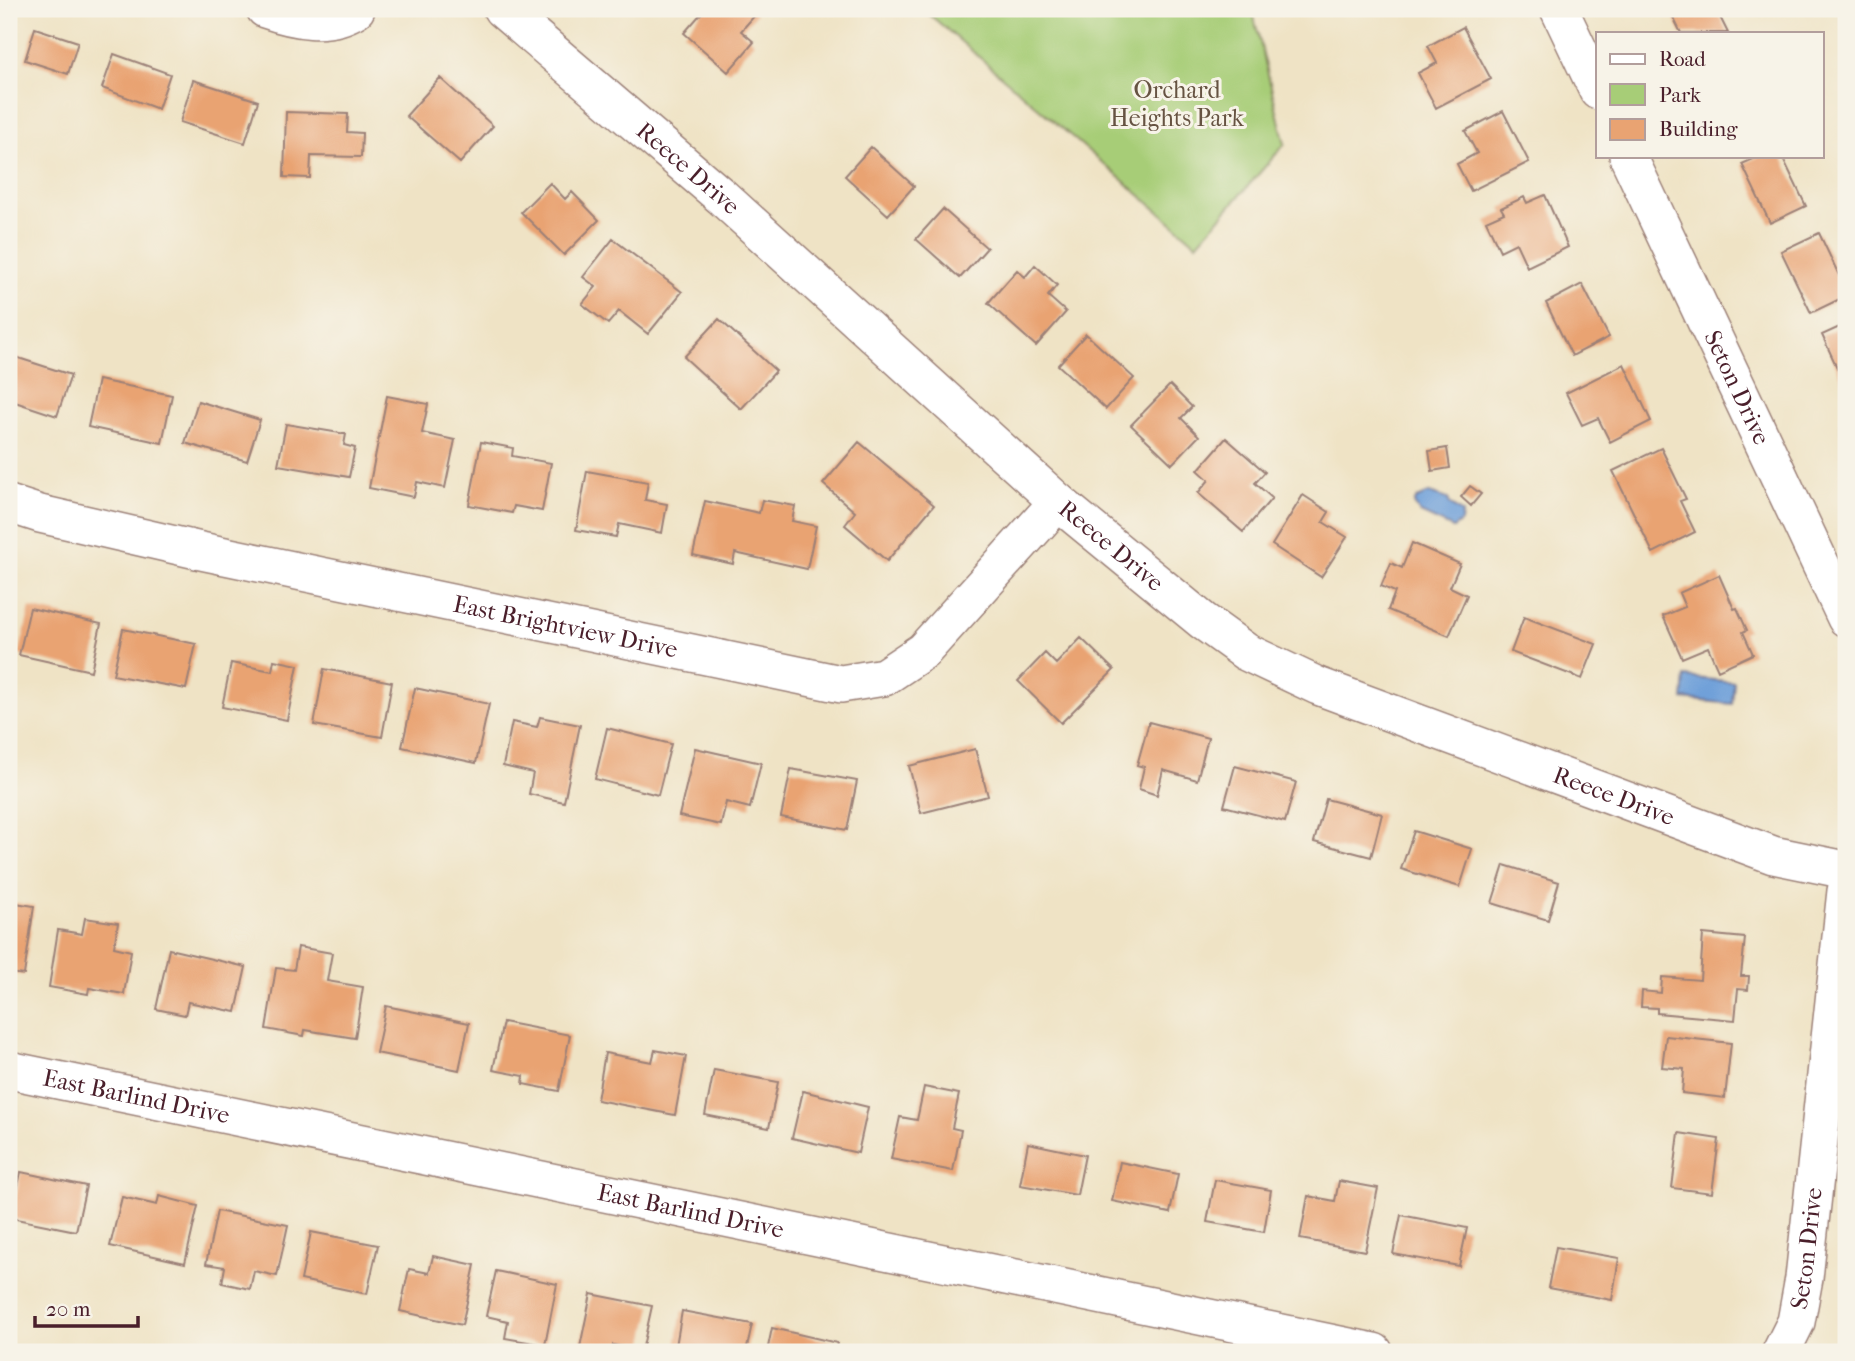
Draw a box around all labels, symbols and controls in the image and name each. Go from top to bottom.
legend [1596,32,1824,158]
text: Road [1659,47,1706,71]
park label: Orchard Heights Park [1110,76,1245,132]
text: Park [1659,83,1701,107]
street label: Reece Drive [631,116,746,220]
text: Building [1659,117,1738,141]
street label: Seton Drive [1698,326,1776,449]
street label: Reece Drive [1053,495,1169,597]
street label: East Brightview Drive [451,590,680,664]
street label: Reece Drive [1549,761,1678,831]
street label: East Barlind Drive [41,1063,232,1129]
street label: East Barlind Drive [595,1178,786,1244]
street label: Seton Drive [1785,1186,1828,1312]
scale bar [35,1284,138,1328]
text: 20 m [46,1297,91,1321]

